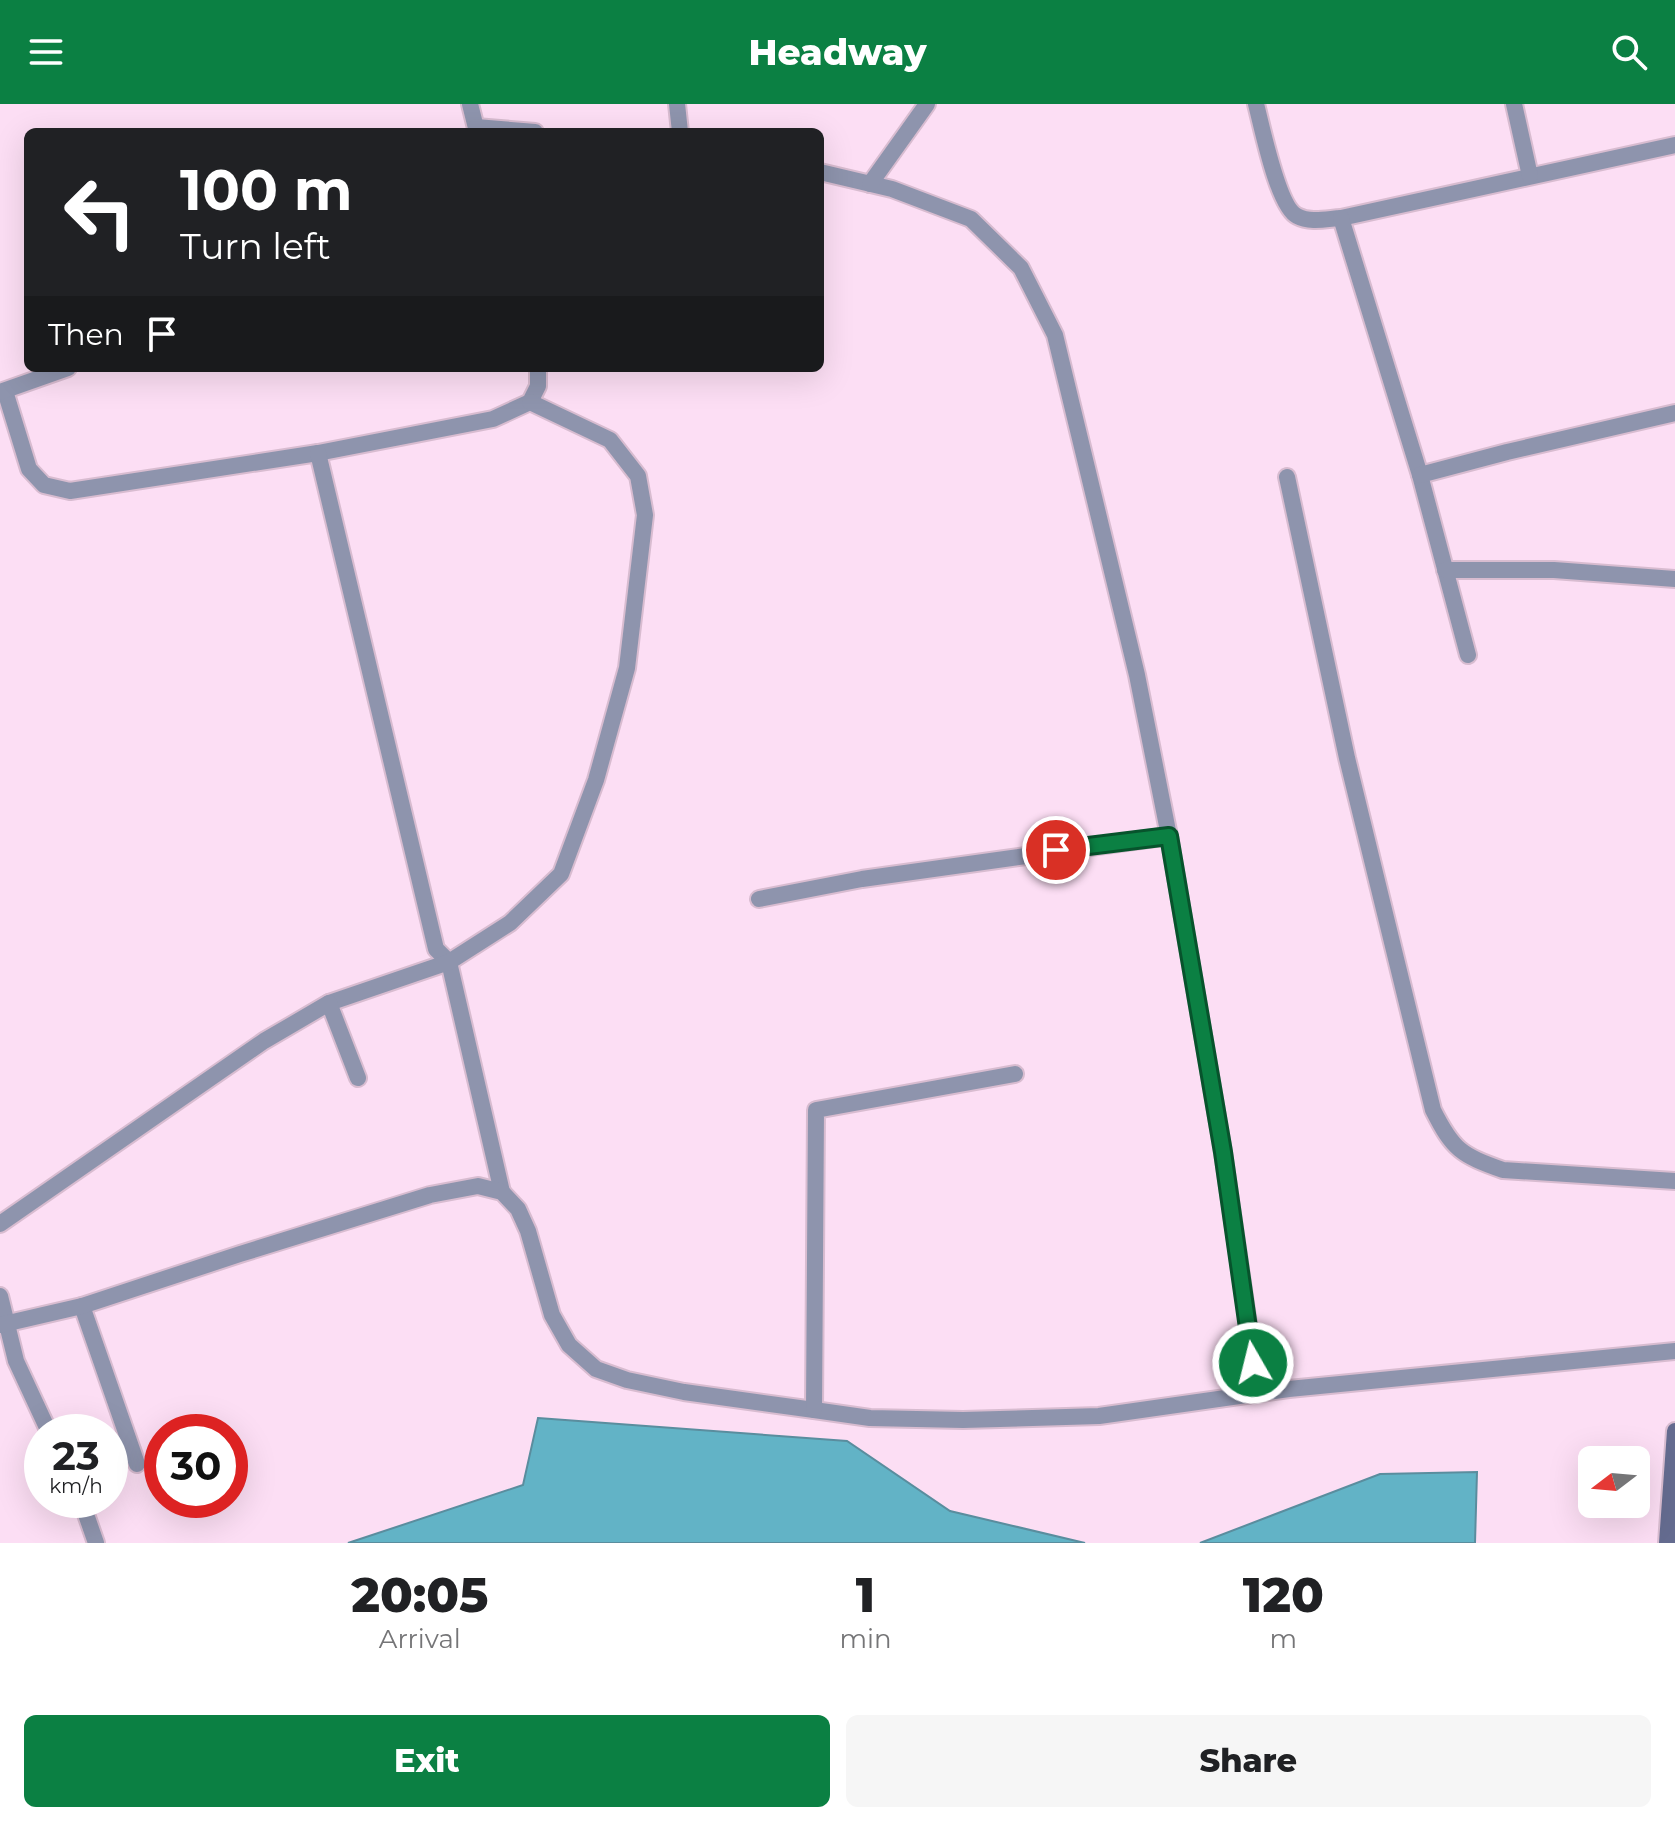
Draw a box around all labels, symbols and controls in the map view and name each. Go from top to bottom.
icon: menu [24,30,68,74]
text: Headway [749,30,927,74]
icon: search [1607,30,1651,74]
text: 100 m [180,156,353,224]
icon: left [48,160,152,264]
text: Turn left [180,224,331,268]
icon: arrive [140,312,184,356]
text: Then [48,316,124,353]
pin [1022,816,1090,884]
icon: arrive [1034,828,1078,872]
position arrow [1211,1321,1295,1405]
speed limit sign: 30 [144,1414,248,1518]
text: 23 [52,1431,100,1480]
north arrow [1578,1446,1650,1518]
map controls [1578,1446,1650,1518]
text: km/h [49,1474,103,1498]
text: 20:05 [351,1566,488,1624]
text: 1 [856,1566,875,1624]
text: 120 [1243,1566,1324,1624]
text: Arrival [379,1623,461,1655]
text: min [839,1623,892,1655]
text: m [1270,1623,1297,1655]
button: Exit [24,1715,830,1807]
button: Share [846,1715,1651,1807]

